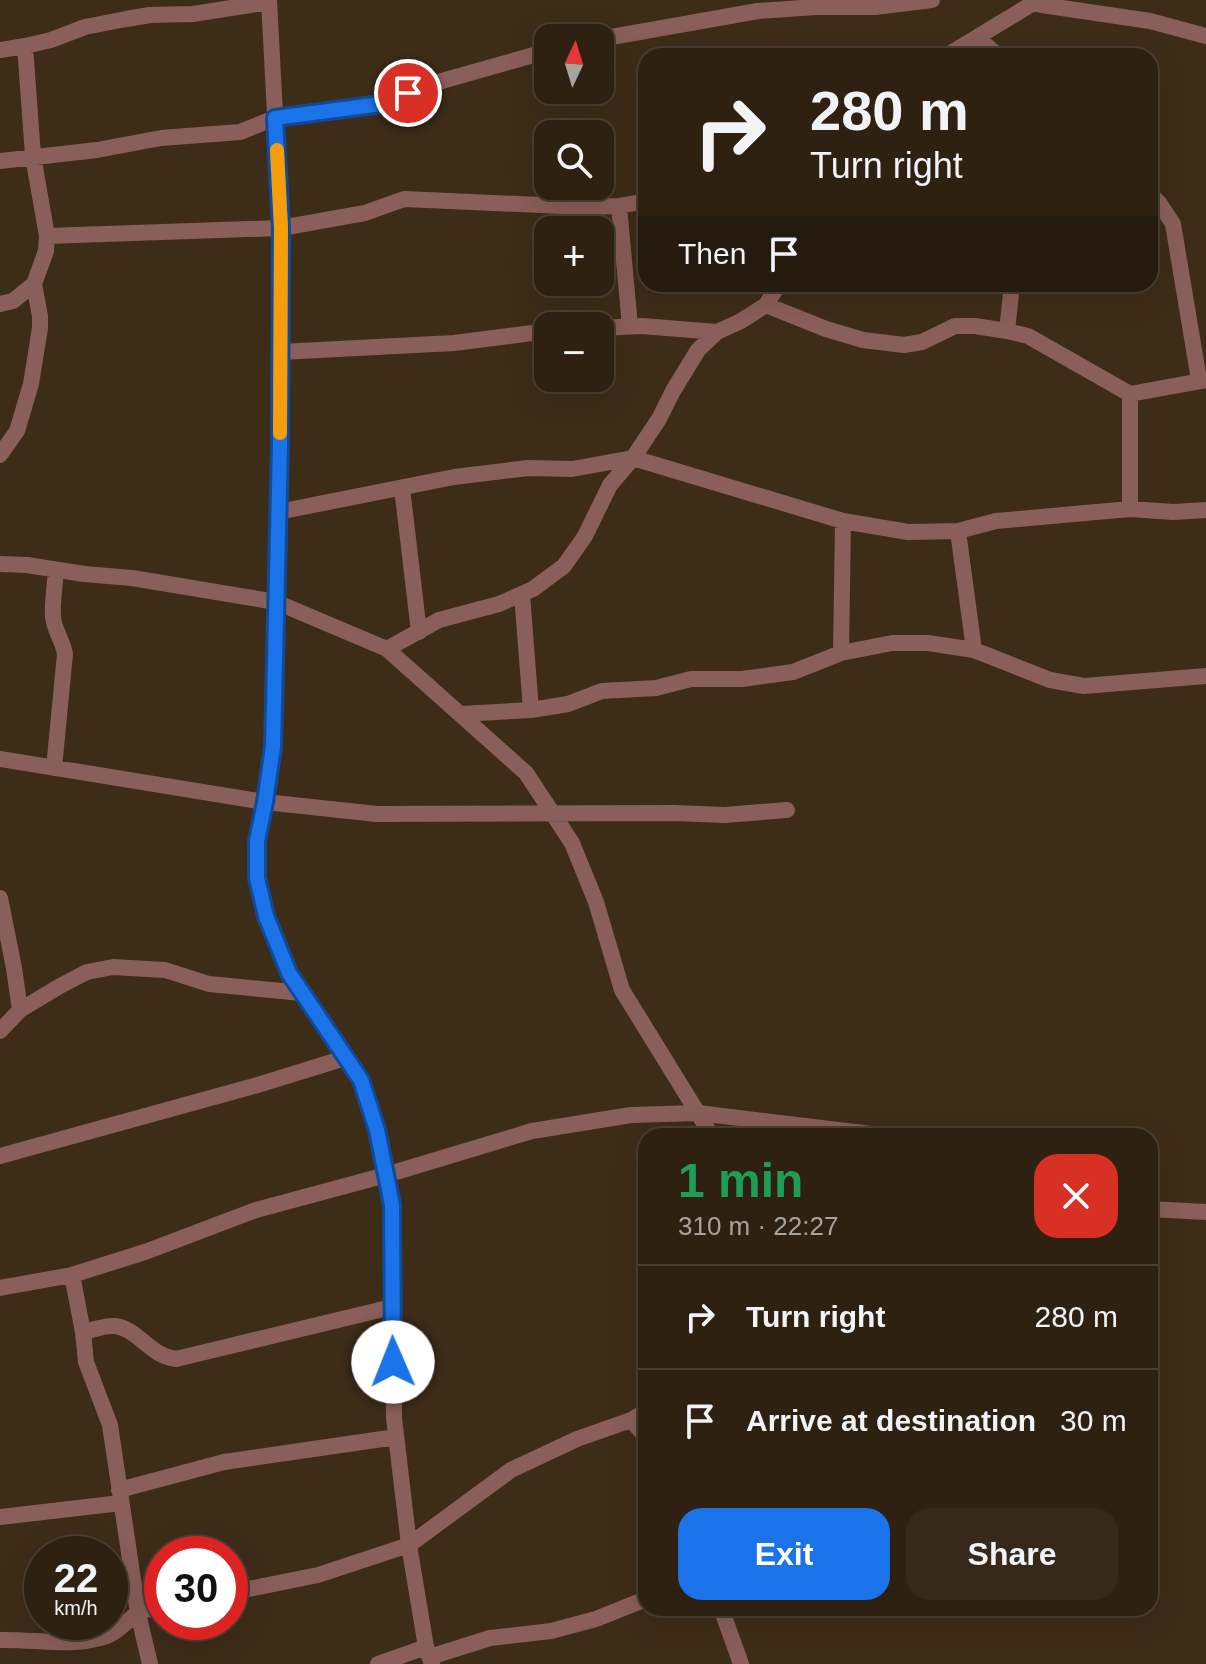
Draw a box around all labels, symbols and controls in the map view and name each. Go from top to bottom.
north arrow [534,24,614,104]
map controls [534,24,614,392]
pin [374,59,442,127]
icon: arrive [386,71,430,115]
text: 280 m [810,79,969,142]
icon: right [678,80,782,184]
button: search [534,120,614,200]
text: Turn right [810,145,963,186]
button: + [534,216,614,296]
icon: arrive [762,232,806,276]
text: Then [678,237,746,270]
button: − [534,312,614,392]
text: 1 min [678,1154,803,1207]
button: close [1034,1154,1118,1238]
text: 310 m · 22:27 [678,1211,838,1241]
icon: right [678,1295,722,1339]
text: Turn right [746,1300,885,1333]
text: 280 m [1035,1300,1118,1333]
position arrow [351,1320,435,1404]
icon: arrive [678,1399,722,1443]
text: Arrive at destination [746,1404,1036,1437]
text: 30 m [1060,1404,1127,1437]
button: Exit [678,1508,890,1600]
button: Share [906,1508,1118,1600]
speed limit sign: 30 [144,1536,248,1640]
text: 22 [54,1556,98,1600]
text: km/h [54,1597,98,1619]

